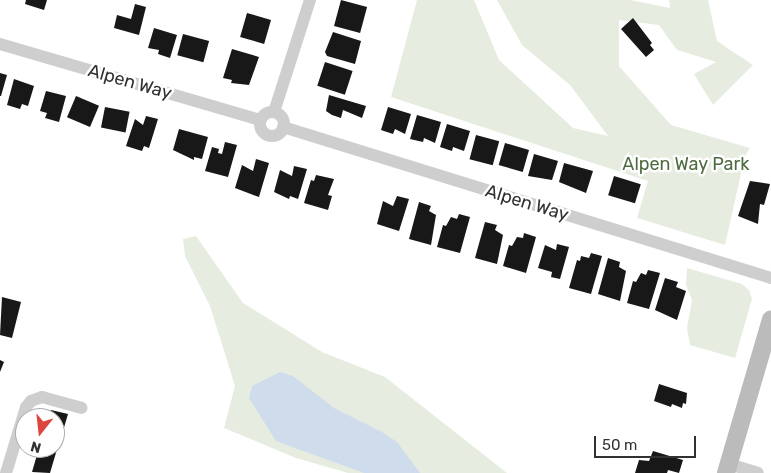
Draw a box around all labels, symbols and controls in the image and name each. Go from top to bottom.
street label: Alpen Way [86,60,174,104]
park label: Alpen Way Park [622,153,750,175]
street label: Alpen Way [483,180,571,226]
north arrow [15,408,65,458]
scale bar [596,426,698,458]
text: 50 m [602,436,637,454]
text: N [29,437,43,457]

